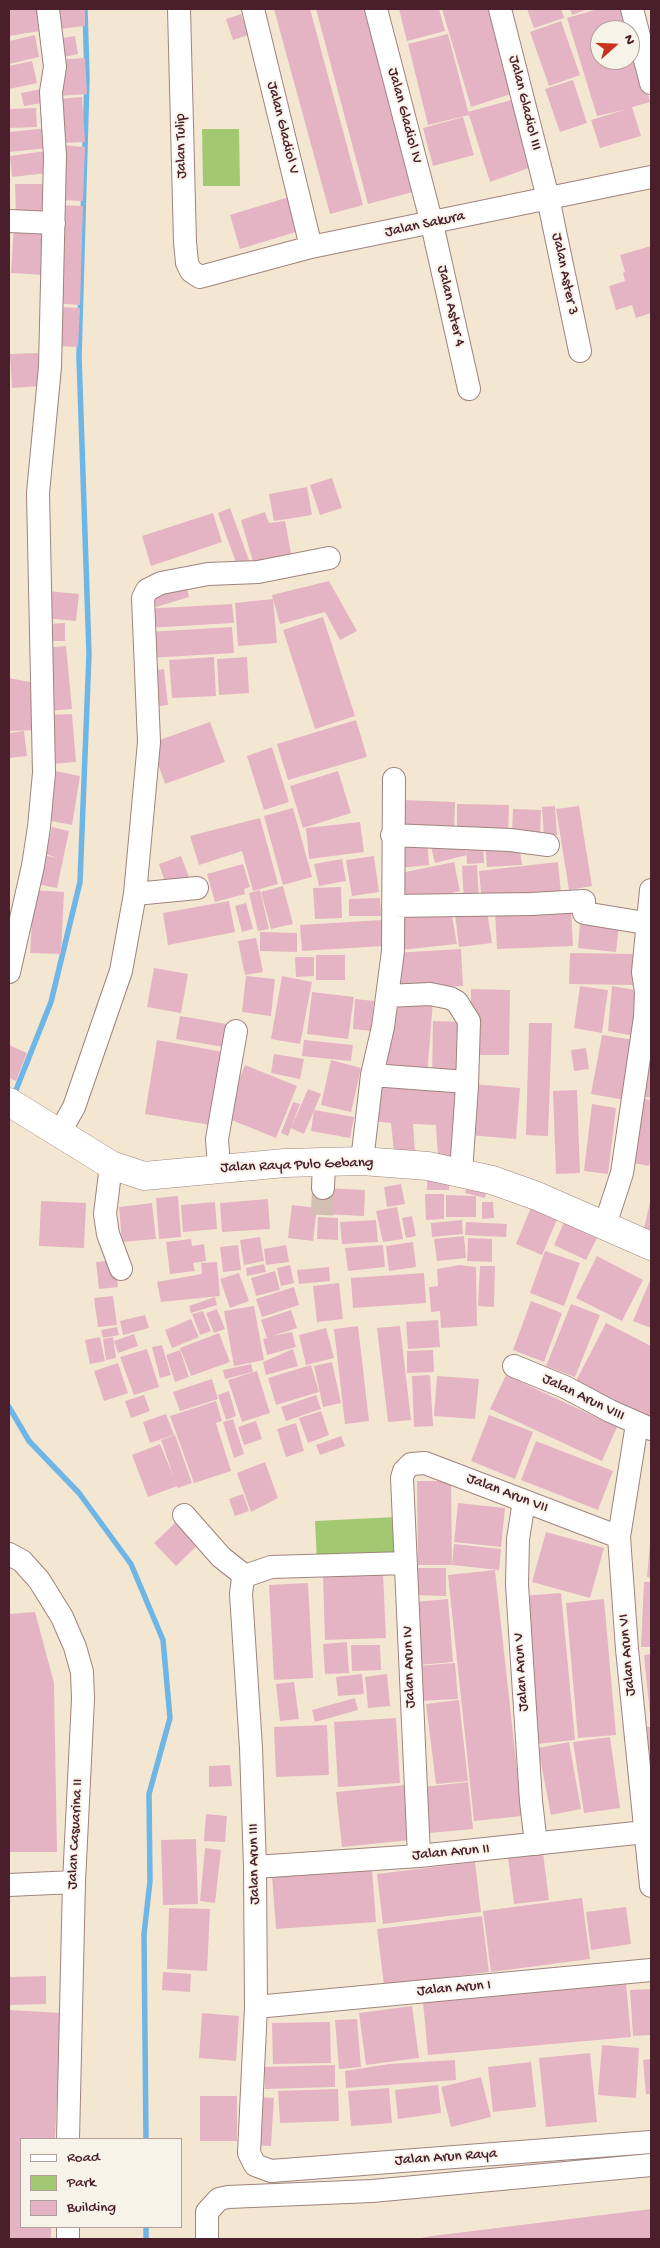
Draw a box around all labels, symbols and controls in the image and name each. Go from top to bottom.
north arrow [590,20,640,70]
text: N [619,33,638,47]
street label: Jalan Gladiol III [504,54,544,152]
street label: Jalan Gladiol IV [383,66,425,166]
street label: Jalan Gladiol V [262,80,302,176]
street label: Jalan Tulip [172,113,192,179]
street label: Jalan Sakura [383,208,467,242]
street label: Jalan Aster 3 [547,231,581,317]
street label: Jalan Aster 4 [432,264,468,348]
street label: Jalan Raya Pulo Gebang [220,1154,374,1178]
street label: Jalan Arun VIII [539,1370,627,1426]
street label: Jalan Arun VII [464,1470,550,1518]
street label: Jalan Arun VI [615,1613,641,1697]
street label: Jalan Arun IV [400,1626,420,1708]
street label: Jalan Arun V [510,1632,534,1712]
street label: Jalan Casuarina II [64,1778,88,1890]
street label: Jalan Arun III [245,1823,265,1905]
street label: Jalan Arun II [412,1841,490,1865]
street label: Jalan Arun I [416,1977,492,2001]
legend [20,2138,182,2228]
street label: Jalan Arun Raya [394,2145,498,2171]
text: Road [67,2149,100,2167]
text: Park [67,2174,96,2192]
text: Building [67,2199,116,2217]

